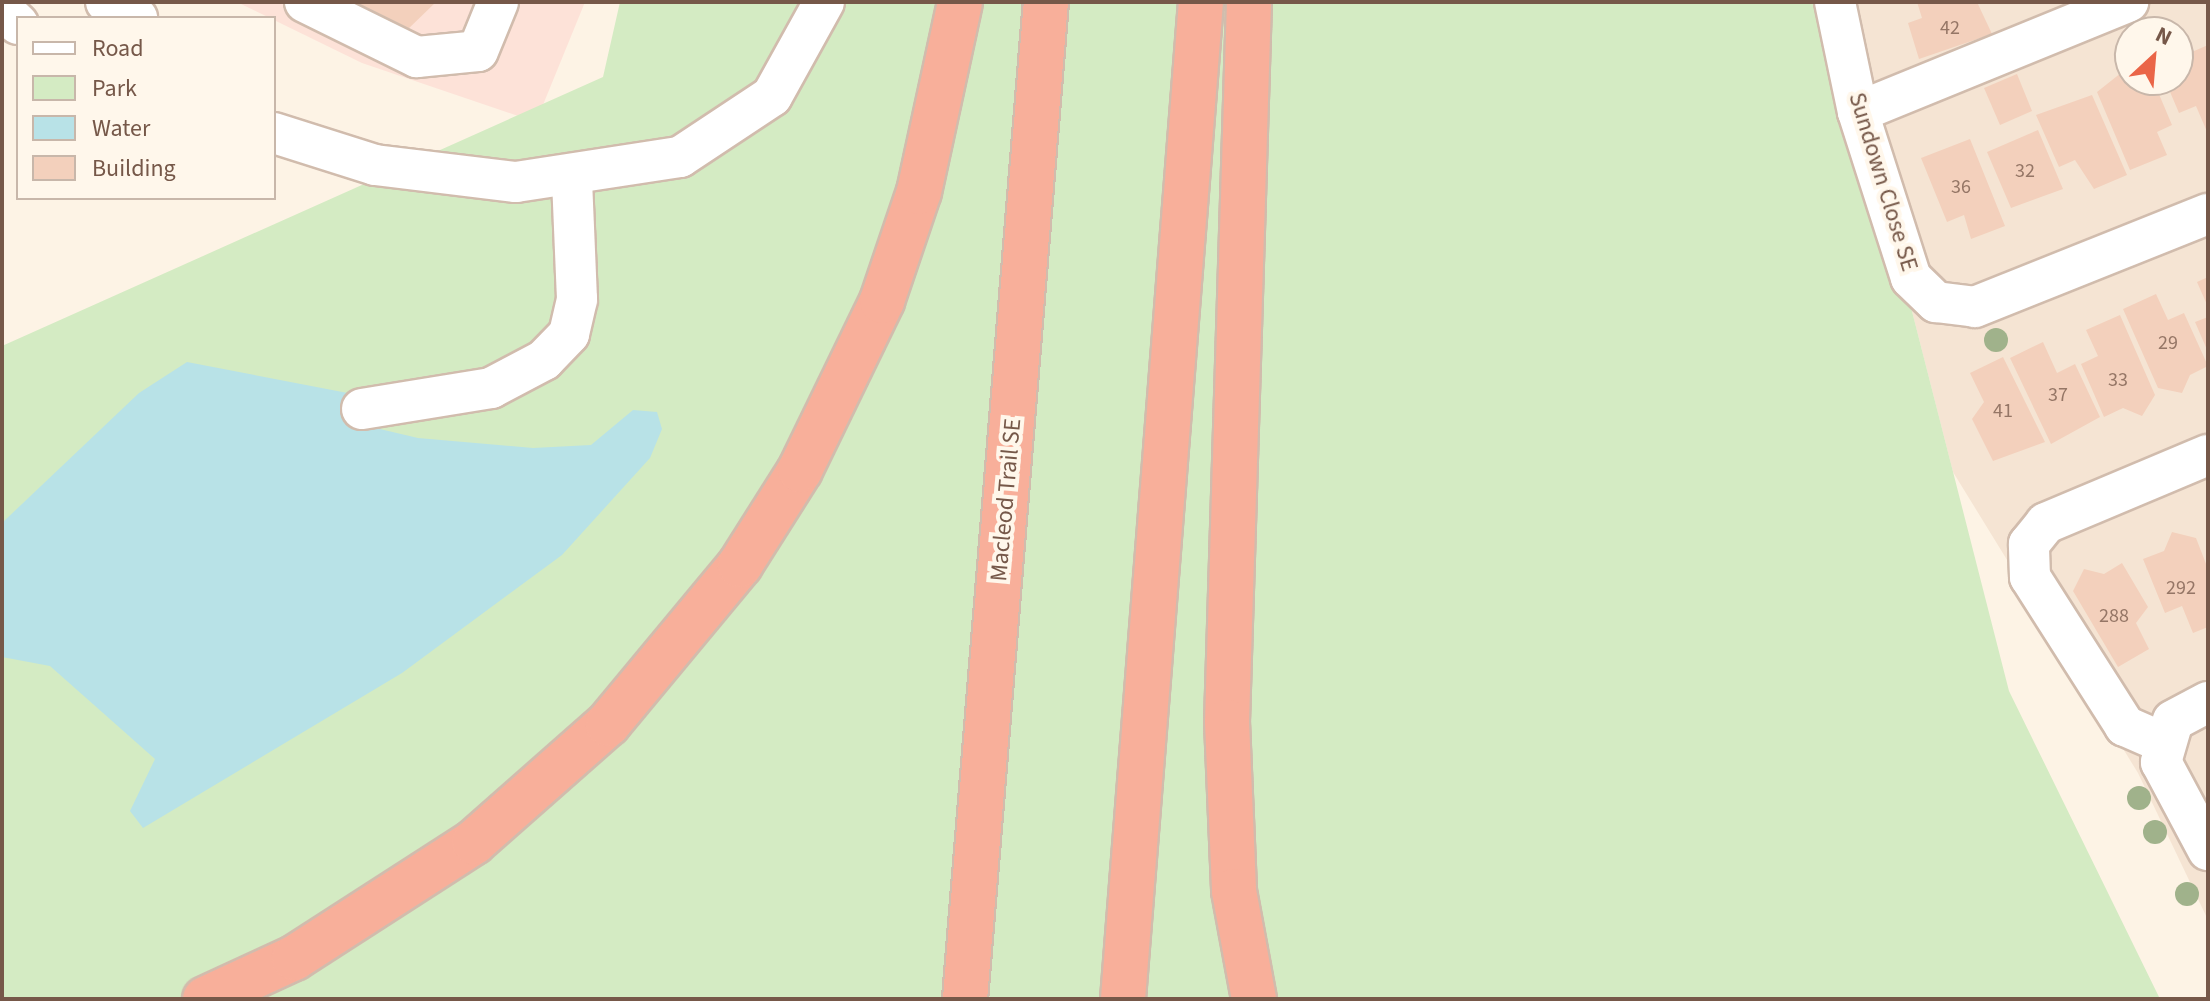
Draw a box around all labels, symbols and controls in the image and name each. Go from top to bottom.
legend [16,16,276,200]
house number: 42 [1940,16,1960,40]
north arrow [2114,16,2194,96]
text: N [2150,19,2177,54]
text: Road [92,31,144,66]
text: Park [92,71,137,106]
street label: Sundown Close SE [1842,89,1924,275]
text: Water [92,111,150,146]
text: Building [92,151,176,186]
house number: 32 [2015,159,2035,183]
house number: 36 [1951,175,1971,199]
house number: 29 [2158,331,2178,355]
house number: 33 [2108,368,2128,392]
house number: 37 [2048,383,2068,407]
house number: 41 [1993,399,2013,423]
street label: Macleod Trail SE [985,417,1027,583]
house number: 292 [2166,576,2196,600]
house number: 288 [2099,604,2129,628]

